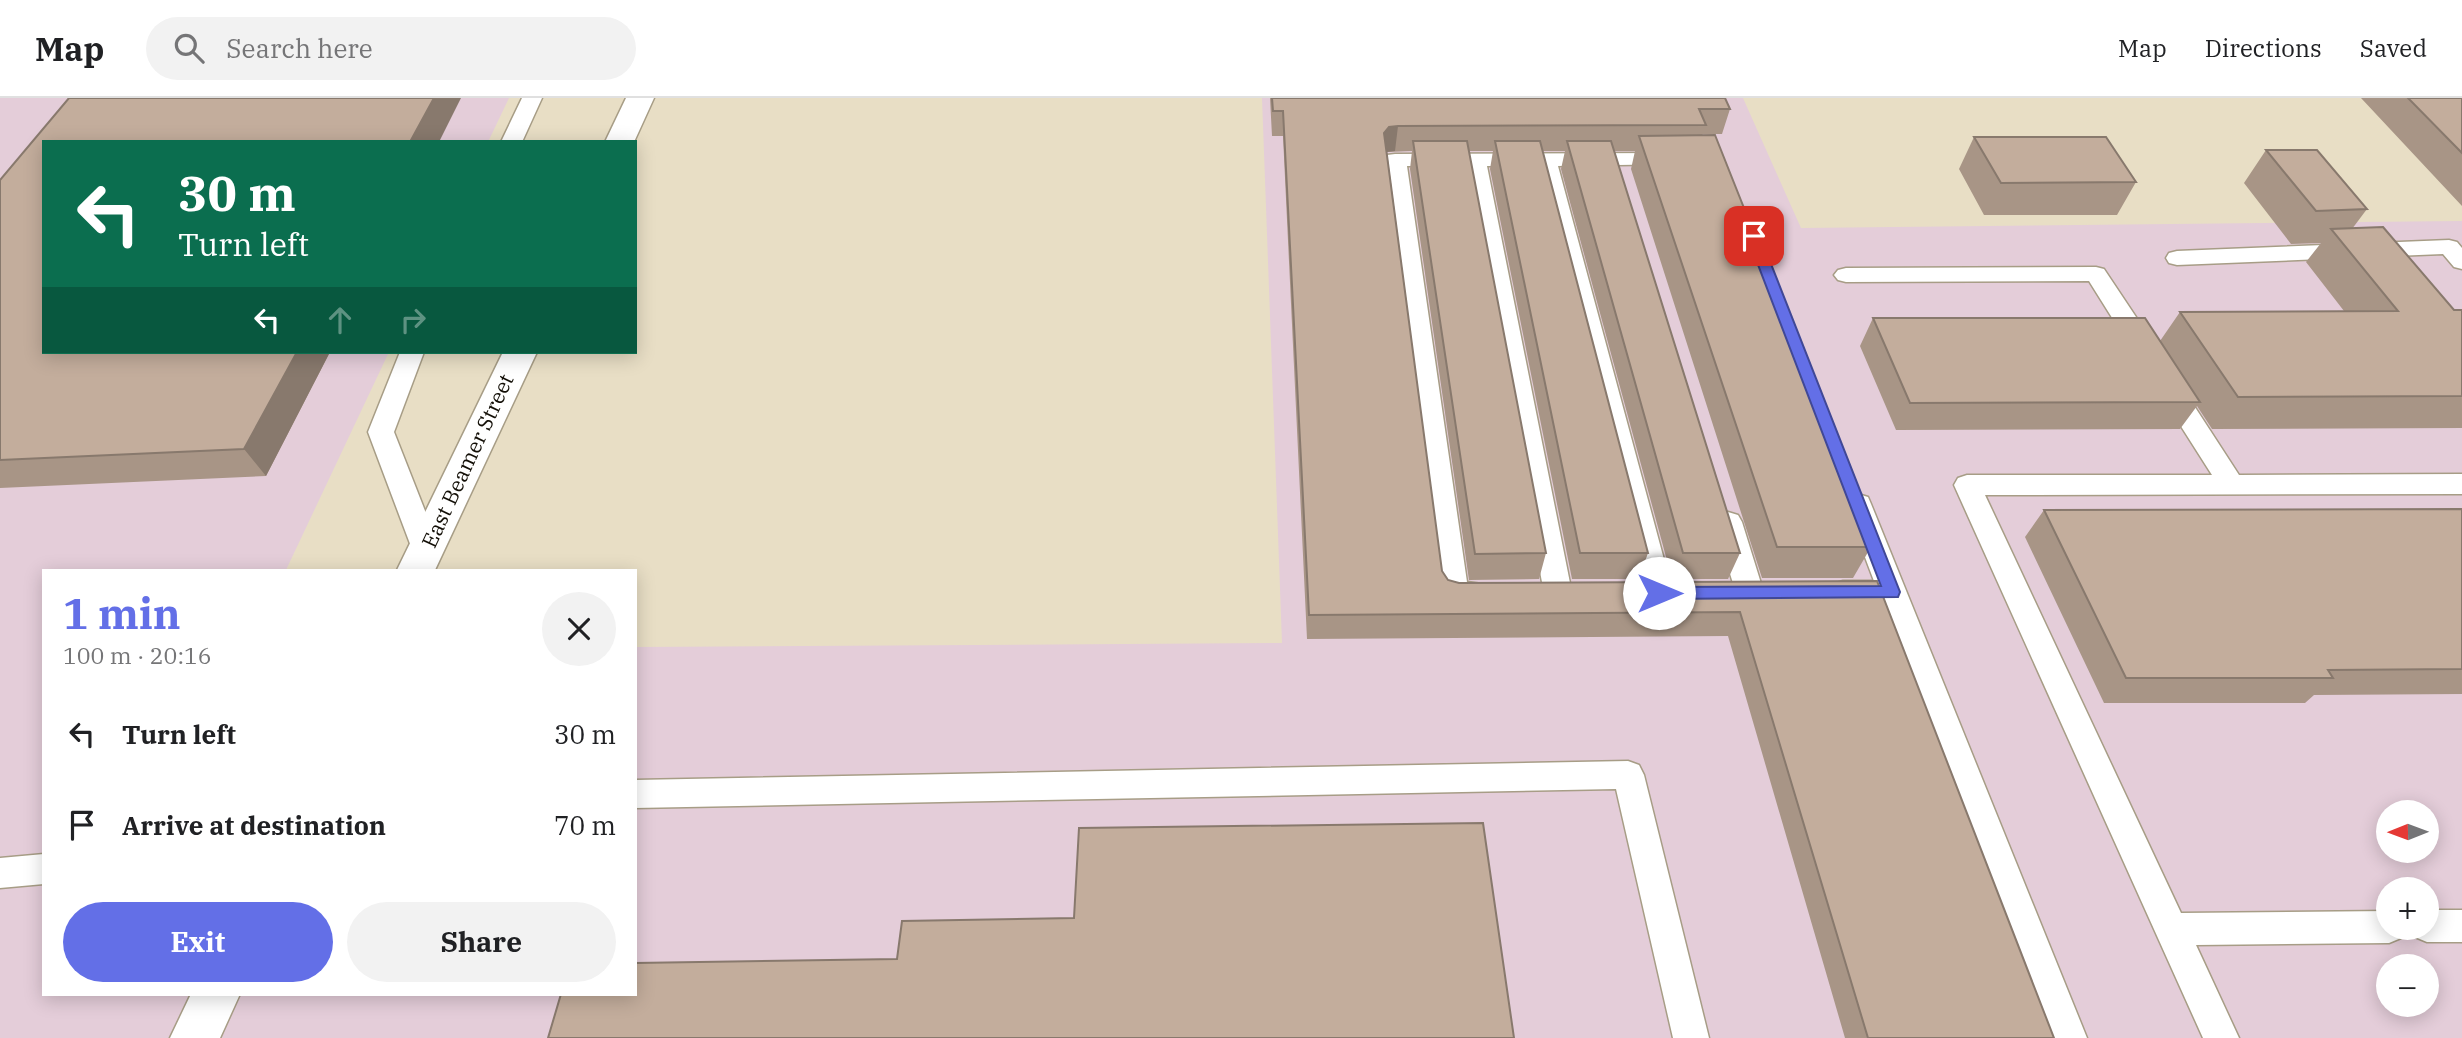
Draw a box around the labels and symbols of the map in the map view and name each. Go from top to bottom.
pin [1724,206,1784,266]
street label: East Beamer Street [415,369,520,552]
position arrow [1622,556,1696,630]
north arrow [2376,800,2440,863]

